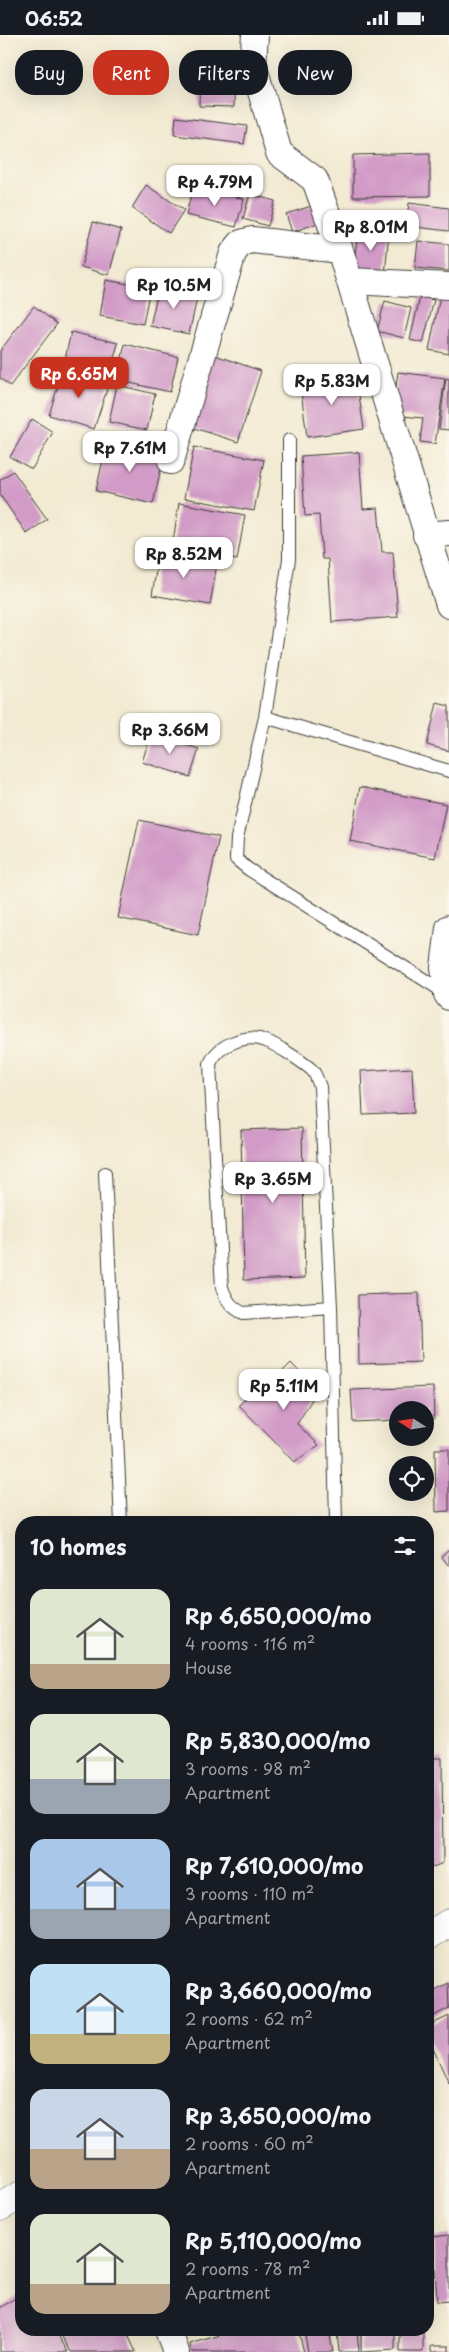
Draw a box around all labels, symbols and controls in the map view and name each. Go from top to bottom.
text: 06:52 [25,4,83,32]
chip: Buy [15,50,83,95]
chip: Rent [93,50,169,95]
chip: Filters [179,50,268,95]
chip: New [278,50,352,95]
pin: Rp 4.79M [163,165,267,207]
text: Rp 4.79M [177,169,253,193]
pin: Rp 8.01M [319,209,423,252]
text: Rp 8.01M [334,214,408,238]
pin: Rp 10.5M [122,267,226,310]
text: Rp 10.5M [137,272,211,296]
pin: Rp 6.65M [27,357,131,399]
text: Rp 6.65M [41,361,117,385]
pin: Rp 5.83M [280,363,384,406]
text: Rp 5.83M [294,368,370,392]
pin: Rp 7.61M [78,431,182,473]
text: Rp 7.61M [94,435,166,459]
pin: Rp 8.52M [132,537,236,579]
text: Rp 8.52M [146,541,222,565]
pin: Rp 3.66M [118,713,222,755]
text: Rp 3.66M [131,717,209,741]
pin: Rp 3.65M [221,1161,325,1204]
text: Rp 3.65M [234,1166,312,1190]
pin: Rp 5.11M [232,1369,336,1411]
text: Rp 5.11M [250,1373,318,1397]
north arrow [389,1401,434,1446]
map controls [389,1401,434,1501]
button: locate [389,1456,434,1501]
text: 10 homes [30,1530,127,1562]
icon: filters [391,1532,419,1560]
text: Rp 6,650,000/mo [185,1599,371,1631]
icon: home [70,1609,130,1669]
text: 4 rooms · 116 m² [185,1631,315,1655]
text: House [185,1655,232,1679]
text: Rp 5,830,000/mo [185,1724,370,1756]
icon: home [70,1734,130,1794]
text: 3 rooms · 98 m² [185,1756,311,1780]
text: Apartment [185,1780,270,1804]
text: Rp 7,610,000/mo [185,1849,363,1881]
icon: home [70,1859,130,1919]
text: 3 rooms · 110 m² [185,1881,314,1905]
text: Apartment [185,1905,270,1929]
text: Rp 3,660,000/mo [185,1974,372,2006]
icon: home [70,1984,130,2044]
text: 2 rooms · 62 m² [185,2006,313,2030]
text: Apartment [185,2030,270,2054]
text: Rp 3,650,000/mo [185,2099,371,2131]
icon: home [70,2109,130,2169]
text: 2 rooms · 60 m² [185,2131,314,2155]
text: Apartment [185,2155,270,2179]
text: Rp 5,110,000/mo [185,2224,361,2256]
icon: home [70,2234,130,2294]
text: 2 rooms · 78 m² [185,2256,311,2280]
text: Apartment [185,2280,270,2304]

